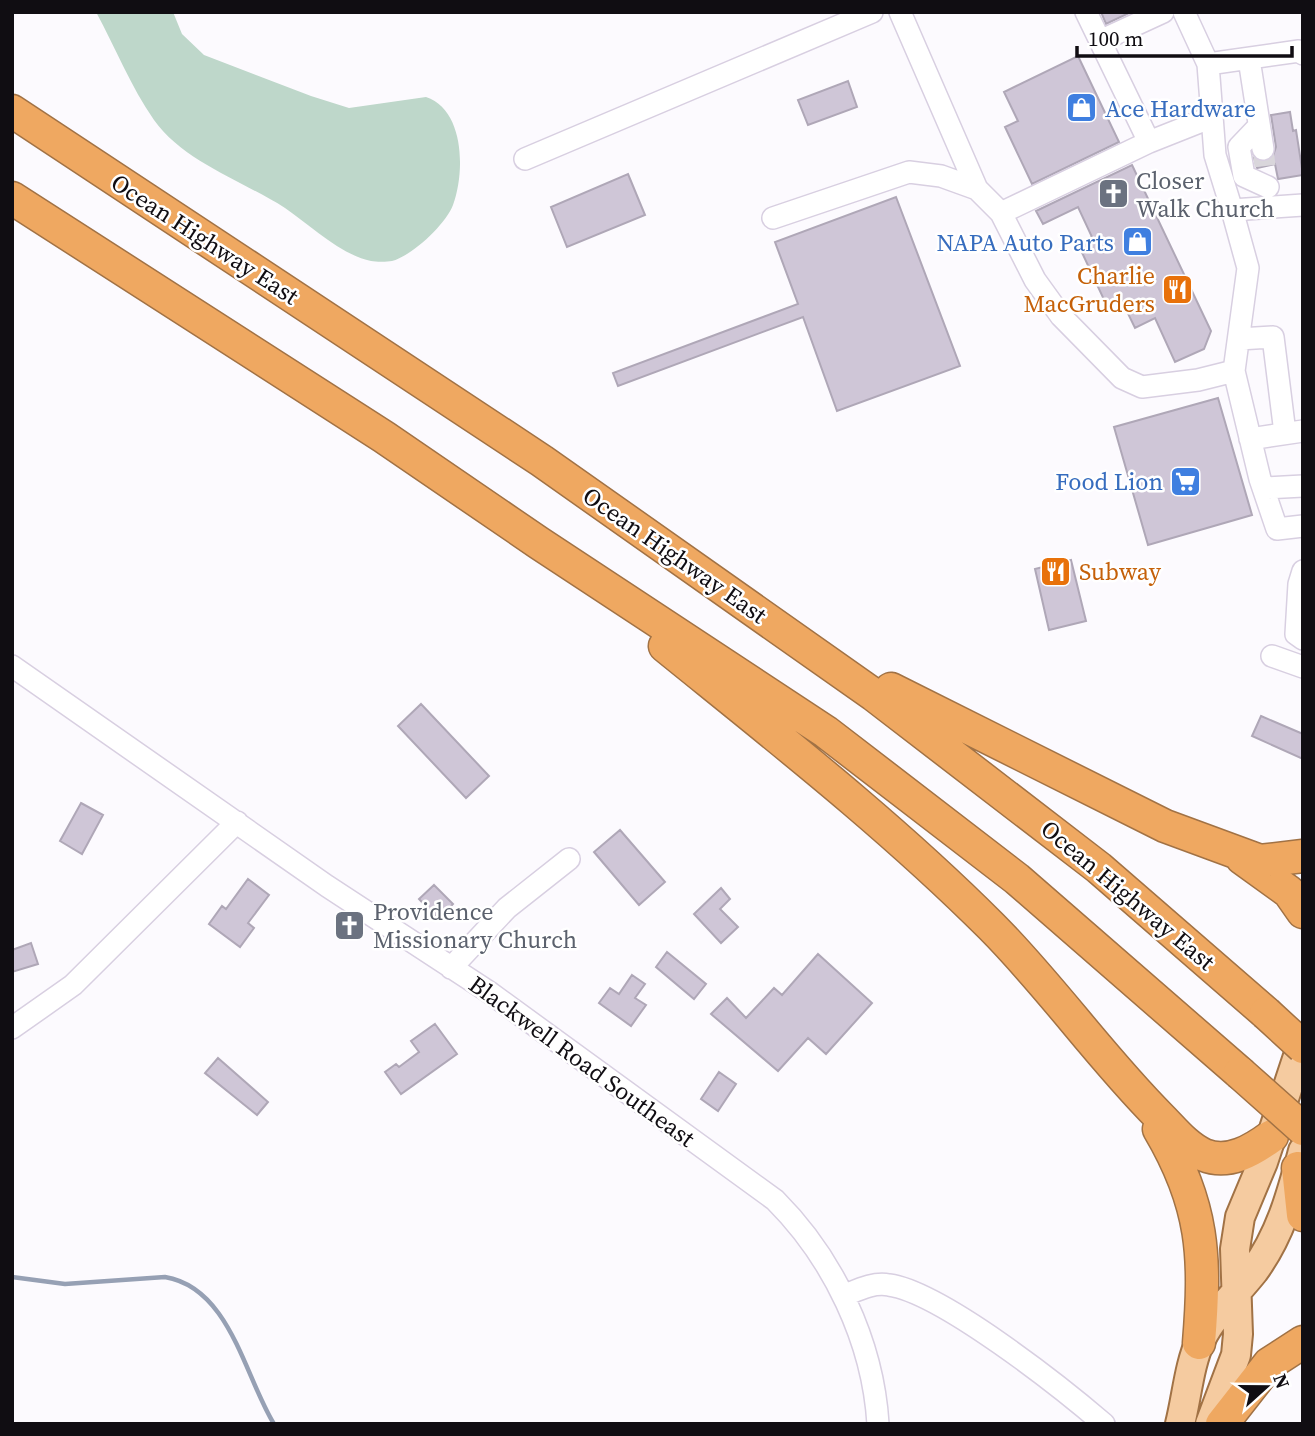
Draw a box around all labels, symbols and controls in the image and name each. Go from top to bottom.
scale bar [1077,14,1292,58]
text: 100 m [1088,24,1143,53]
shop icon: Ace Hardware [1065,91,1099,125]
place label: Ace Hardware [1105,92,1256,125]
place label: Closer Walk Church [1136,164,1275,225]
street label: Ocean Highway East [105,166,305,312]
church icon: Closer Walk Church [1096,177,1130,211]
shop icon: NAPA Auto Parts [1120,225,1154,259]
place label: NAPA Auto Parts [936,226,1114,259]
place label: Charlie MacGruders [1023,259,1155,320]
restaurant icon: Charlie MacGruders [1161,272,1195,306]
supermarket icon: Food Lion [1169,464,1203,498]
place label: Food Lion [1055,465,1163,498]
street label: Ocean Highway East [576,479,774,631]
restaurant icon: Subway [1039,554,1073,588]
place label: Subway [1079,555,1162,588]
street label: Ocean Highway East [1034,812,1222,978]
place label: Providence Missionary Church [373,895,577,956]
church icon: Providence Missionary Church [333,908,367,942]
street label: Blackwell Road Southeast [462,968,702,1154]
north arrow [1231,1352,1301,1422]
text: N [1267,1370,1297,1392]

